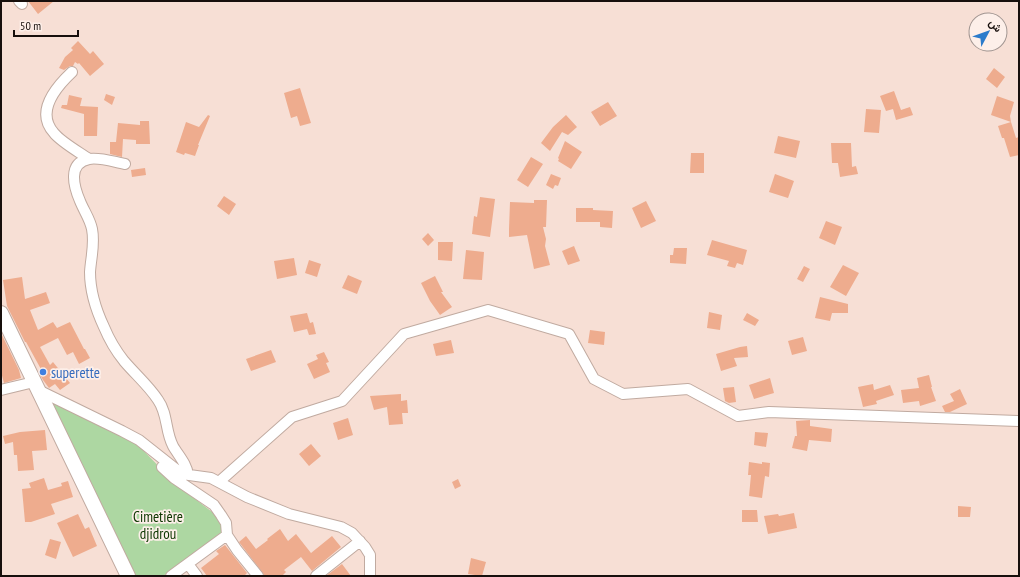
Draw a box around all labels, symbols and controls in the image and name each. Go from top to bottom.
scale bar [14,12,78,38]
north arrow [968,12,1008,52]
text: ش [986,16,1005,35]
text: 50 m [20,18,41,33]
place label: superette [51,363,100,382]
marker: superette [38,367,48,377]
park label: Cimetière djidrou [133,507,183,543]

